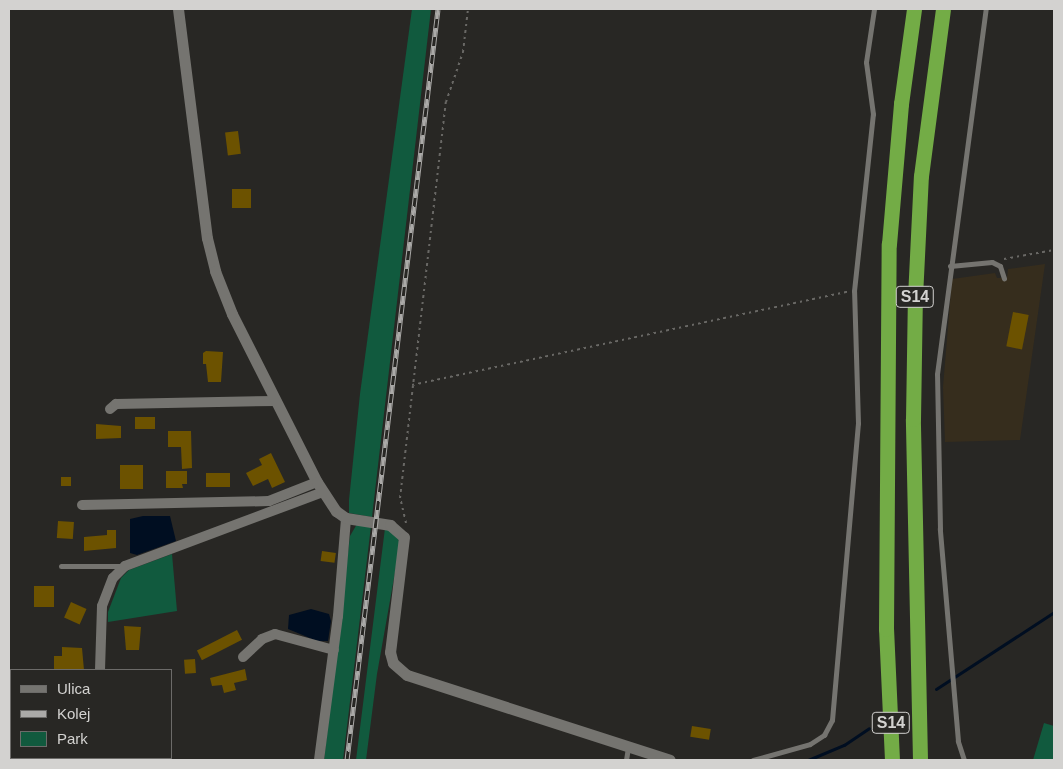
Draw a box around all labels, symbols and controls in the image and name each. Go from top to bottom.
road number: S14 [895,284,935,310]
legend [10,669,172,759]
text: Ulica [57,680,90,697]
text: Kolej [57,705,90,722]
road number: S14 [871,710,911,736]
text: Park [57,730,88,747]

